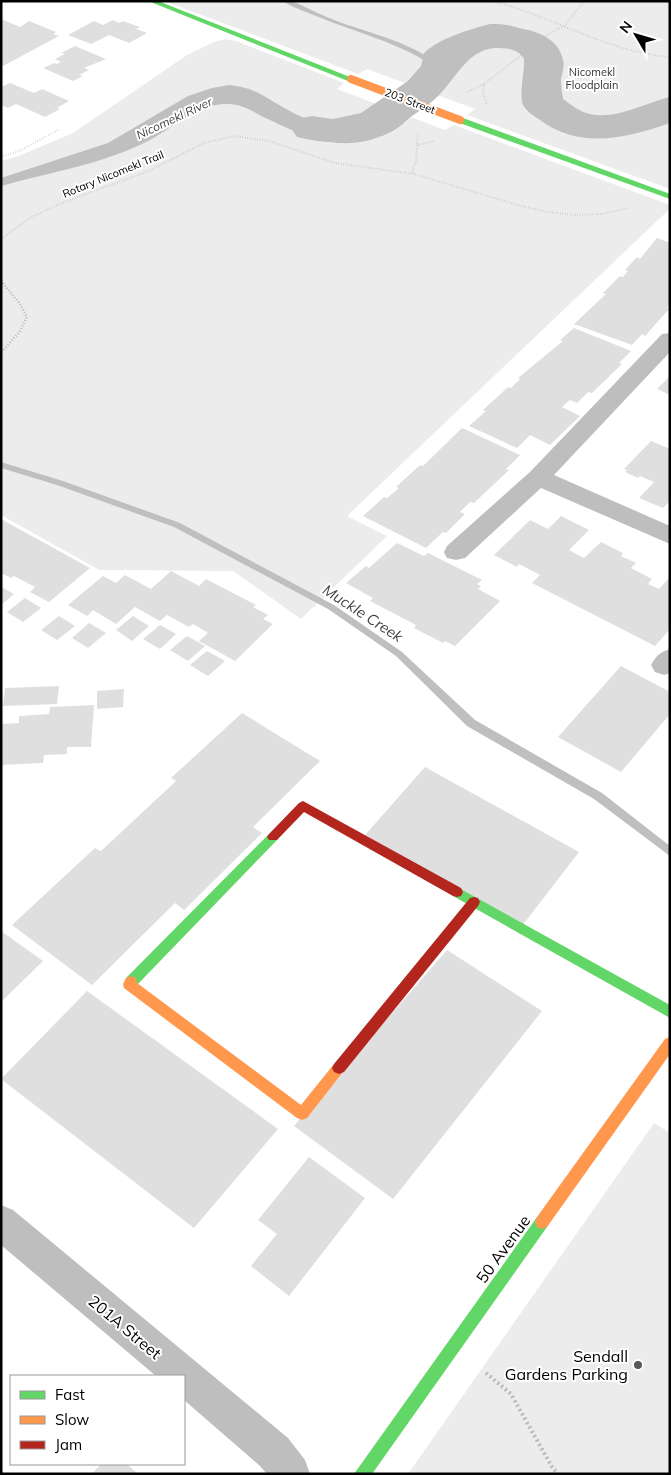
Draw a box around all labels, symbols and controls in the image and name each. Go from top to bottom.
north arrow [611,10,661,60]
text: N [615,17,636,37]
park label: Nicomekl Floodplain [566,65,618,92]
street label: 203 Street [383,85,437,117]
water label: Nicomekl River [134,94,215,142]
street label: Rotary Nicomekl Trail [60,147,166,201]
water label: Muckle Creek [319,580,408,647]
street label: 50 Avenue [472,1211,534,1287]
street label: 201A Street [84,1291,166,1364]
place label: Sendall Gardens Parking [505,1346,628,1384]
marker: Sendall Gardens Parking [632,1359,644,1371]
legend [10,1375,185,1465]
text: Fast [55,1385,85,1404]
text: Slow [55,1410,89,1429]
text: Jam [55,1435,82,1454]

